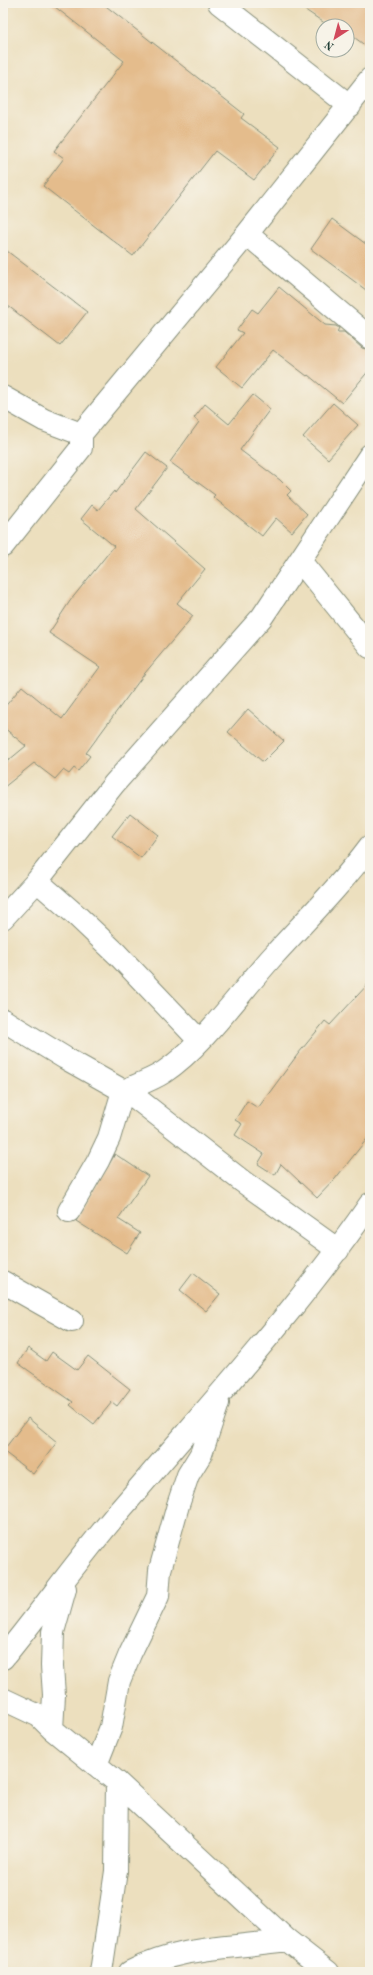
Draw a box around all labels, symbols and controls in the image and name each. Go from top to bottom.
north arrow [315,18,355,58]
text: N [323,38,337,52]

